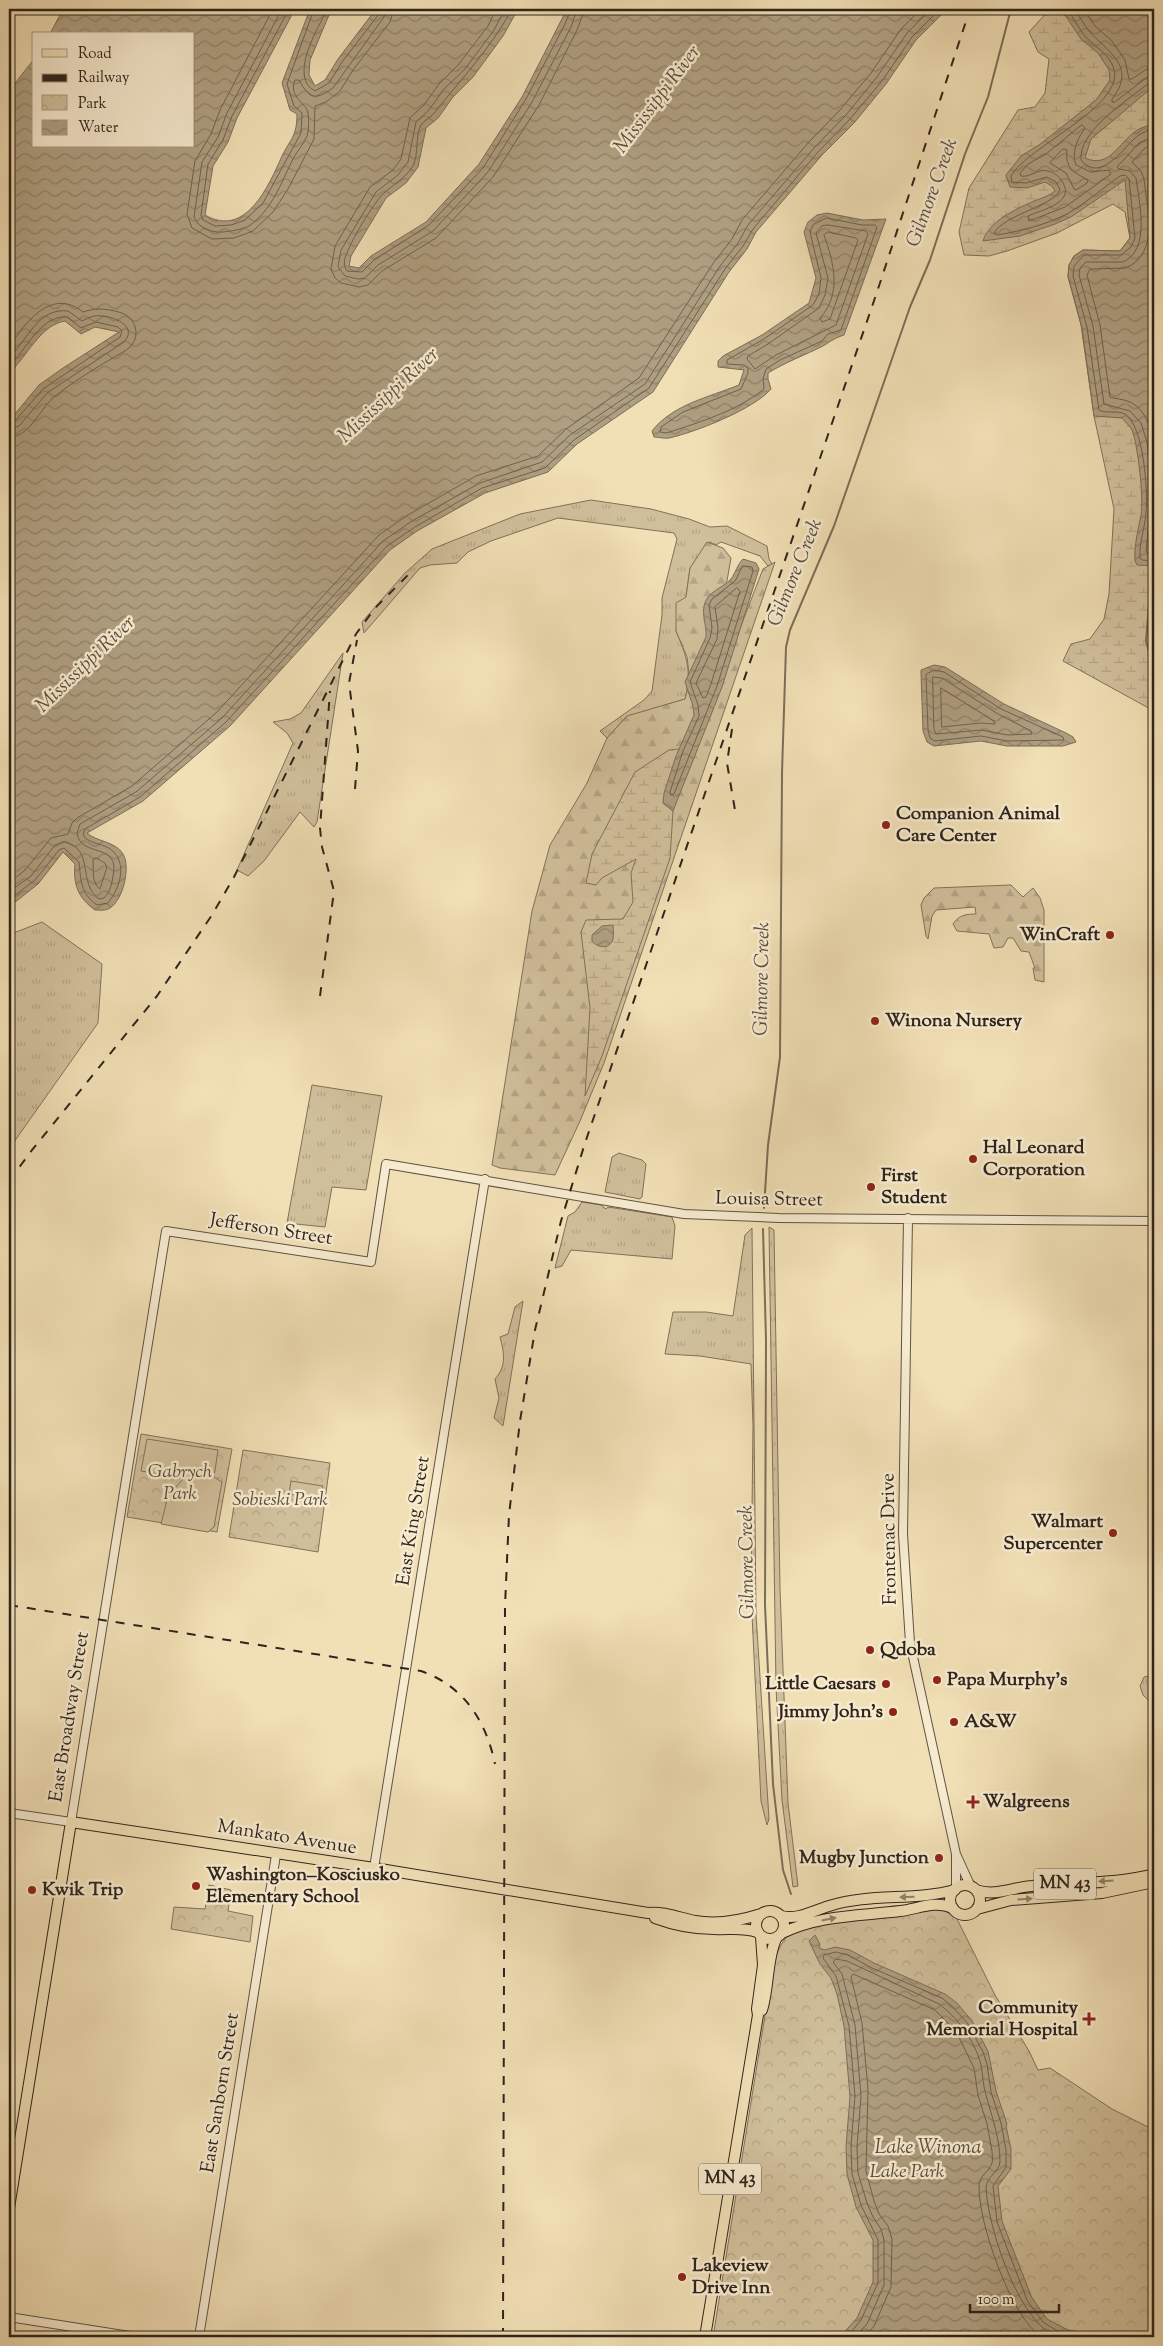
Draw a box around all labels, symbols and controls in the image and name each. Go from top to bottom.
legend [32,32,195,148]
water label: Mississippi River [608,40,708,160]
text: Road [78,44,112,65]
text: Railway [78,68,130,89]
text: Park [78,94,107,115]
text: Water [78,118,119,139]
water label: Gilmore Creek [900,134,966,252]
water label: Mississippi River [332,341,446,451]
water label: Gilmore Creek [761,515,831,631]
water label: Mississippi River [30,610,142,720]
place label: Companion Animal Care Center [896,801,1061,850]
marker: Companion Animal Care Center [880,819,892,831]
water label: Gilmore Creek [748,922,778,1036]
place label: WinCraft [1020,922,1100,949]
marker: WinCraft [1104,929,1116,941]
place label: Winona Nursery [885,1008,1022,1035]
marker: Winona Nursery [869,1015,881,1027]
place label: Hal Leonard Corporation [983,1135,1086,1184]
marker: Hal Leonard Corporation [967,1153,979,1165]
place label: First Student [881,1163,947,1212]
marker: First Student [865,1181,877,1193]
street label: Louisa Street [715,1186,823,1214]
street label: Jefferson Street [207,1207,335,1253]
street label: East King Street [390,1454,438,1588]
park label: Gabrych Park [148,1459,213,1508]
street label: Frontenac Drive [875,1473,905,1605]
park label: Sobieski Park [232,1487,328,1514]
water label: Gilmore Creek [733,1505,763,1619]
place label: Walmart Supercenter [1003,1509,1104,1558]
marker: Walmart Supercenter [1107,1527,1119,1539]
street label: East Broadway Street [43,1629,97,1804]
place label: Qdoba [880,1637,936,1664]
marker: Qdoba [864,1644,876,1656]
place label: Papa Murphy's [947,1667,1068,1694]
place label: Little Caesars [765,1671,877,1698]
marker: Papa Murphy's [931,1674,943,1686]
marker: Little Caesars [880,1678,892,1690]
place label: Jimmy John's [776,1699,884,1726]
marker: Jimmy John's [887,1706,899,1718]
place label: A&W [964,1709,1017,1736]
marker: A&W [948,1716,960,1728]
place label: Walgreens [983,1789,1070,1816]
marker: Walgreens [967,1796,979,1808]
street label: Mankato Avenue [215,1814,359,1862]
place label: Mugby Junction [799,1845,930,1872]
marker: Mugby Junction [933,1852,945,1864]
place label: Washington–Kosciusko Elementary School [206,1862,401,1911]
road number: MN 43 [1034,1868,1096,1900]
place label: Kwik Trip [42,1877,124,1904]
one-way arrow [1098,1878,1114,1886]
marker: Washington–Kosciusko Elementary School [190,1880,202,1892]
marker: Kwik Trip [26,1884,38,1896]
one-way arrow [899,1893,915,1901]
one-way arrow [1017,1894,1033,1902]
one-way arrow [821,1915,837,1923]
place label: Community Memorial Hospital [926,1995,1079,2044]
street label: East Sanborn Street [195,2011,247,2175]
marker: Community Memorial Hospital [1082,2012,1096,2026]
water label: Lake Winona [874,2134,982,2163]
park label: Lake Park [870,2159,945,2186]
road number: MN 43 [699,2164,761,2194]
place label: Lakeview Drive Inn [692,2253,771,2302]
marker: Lakeview Drive Inn [676,2271,688,2283]
scale bar [970,2281,1059,2313]
text: 100 m [978,2290,1015,2311]

